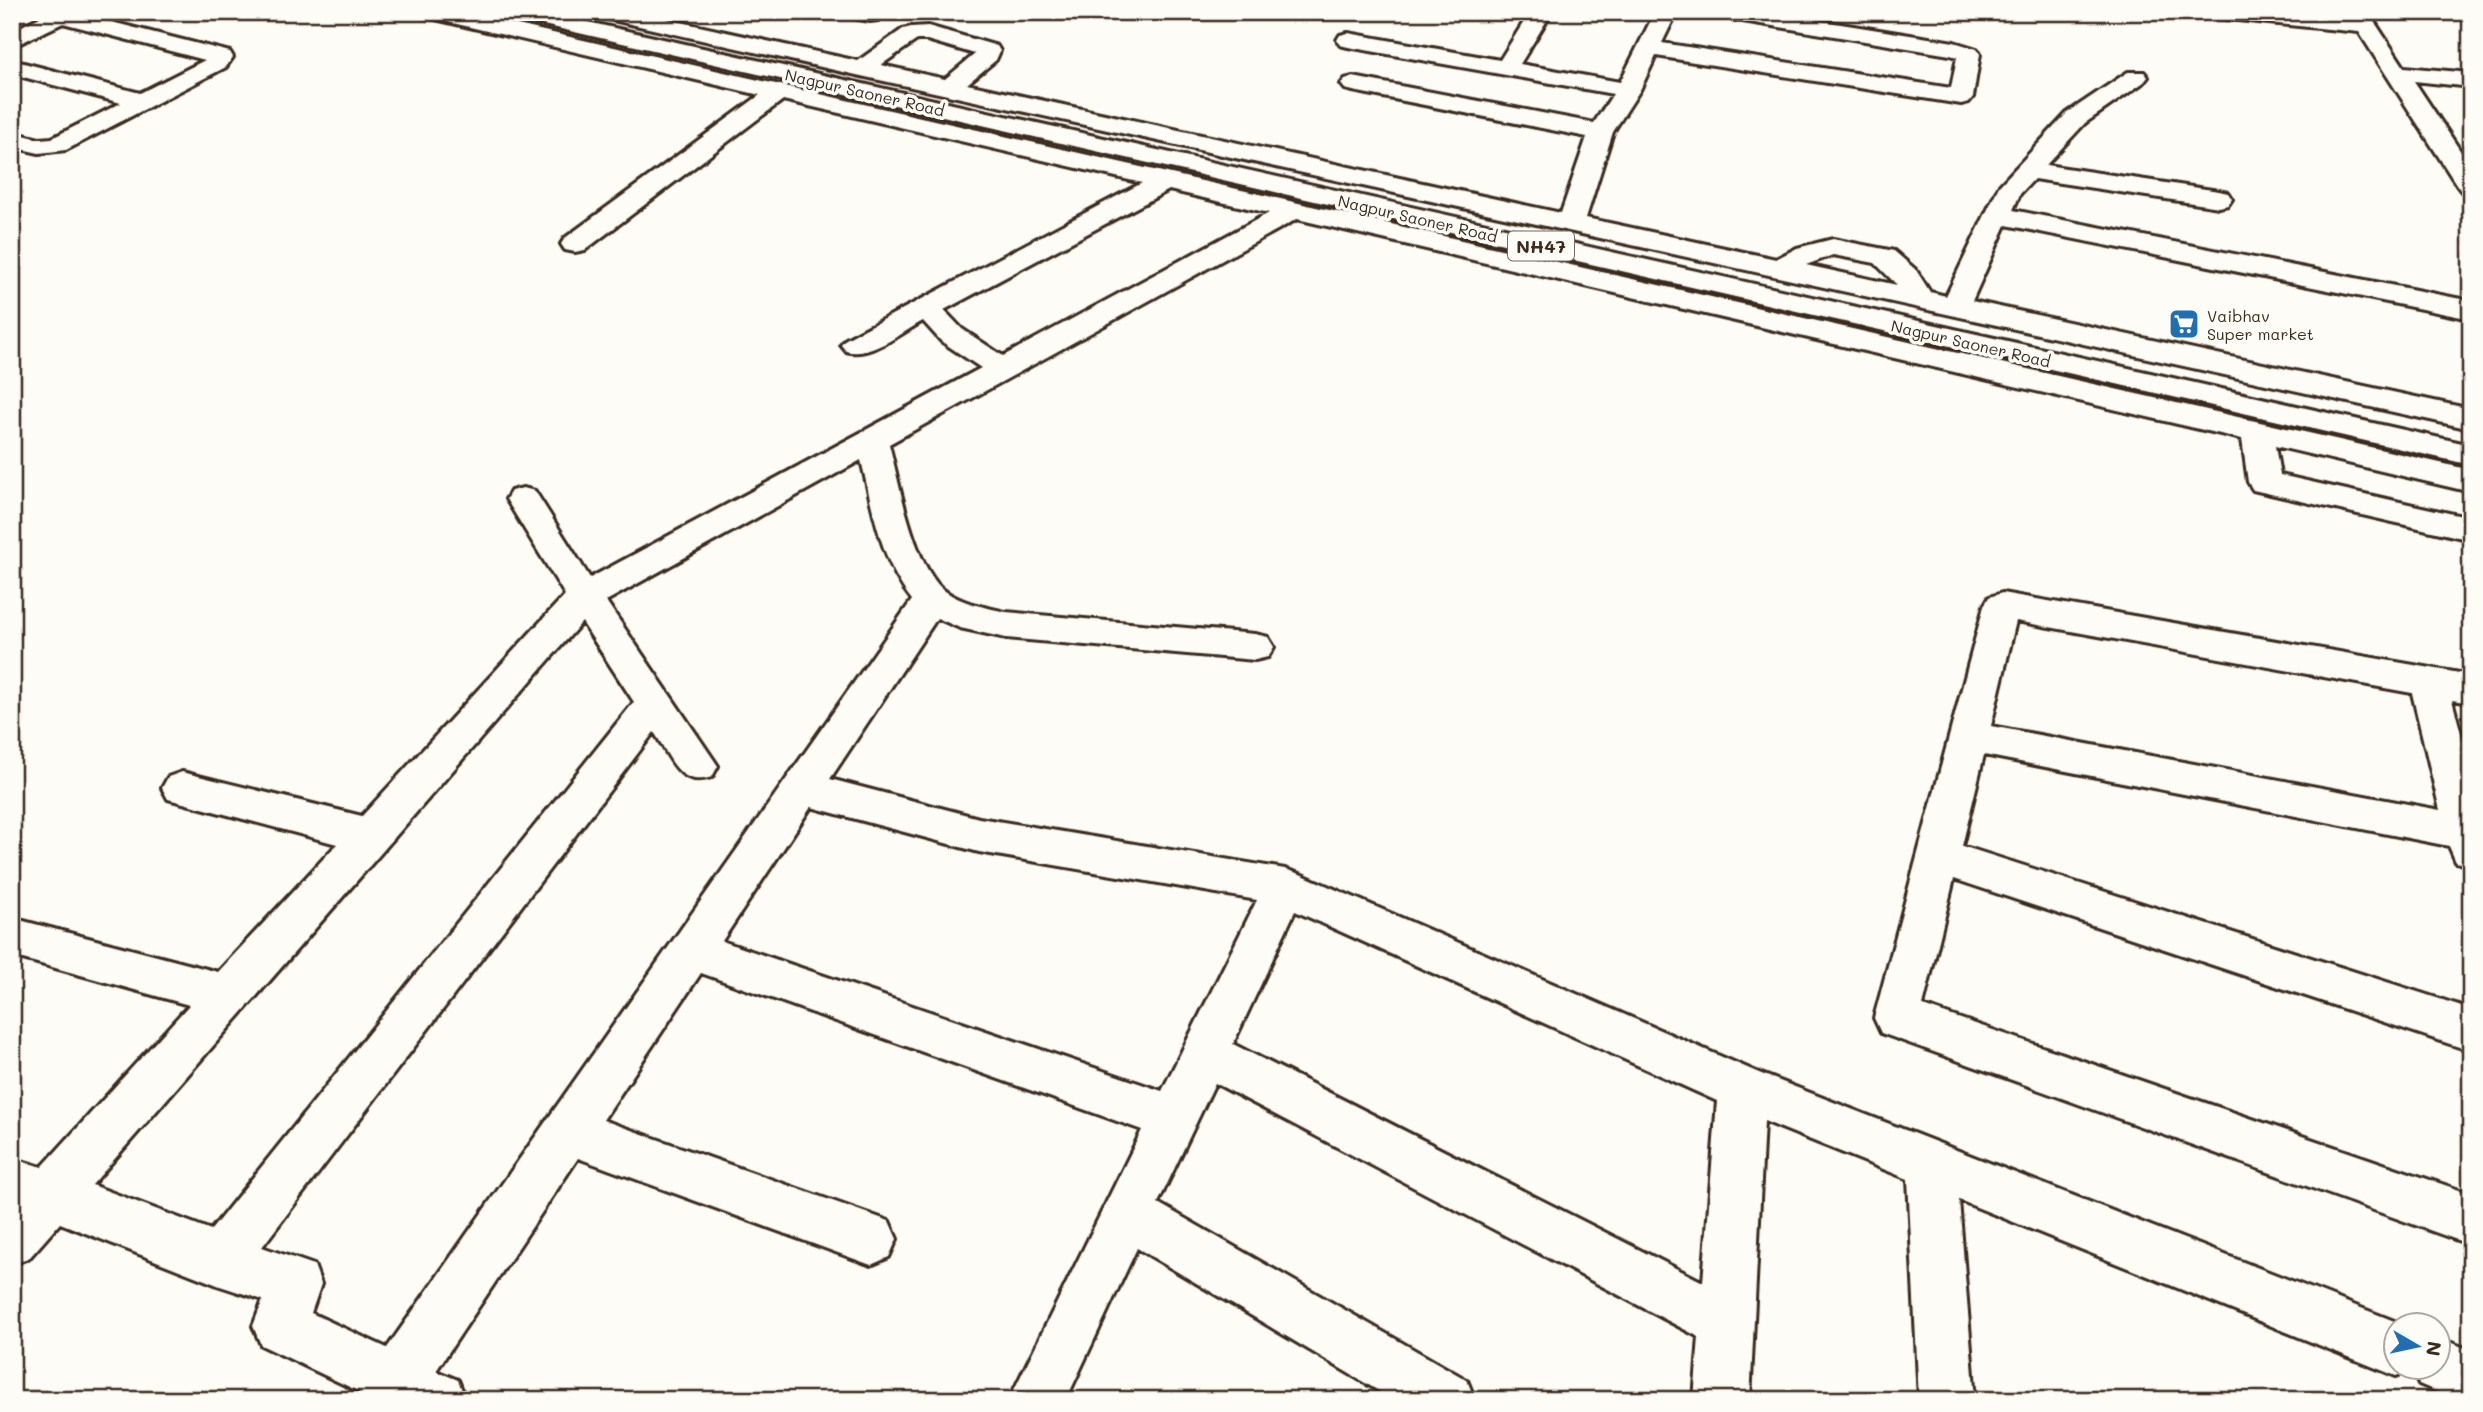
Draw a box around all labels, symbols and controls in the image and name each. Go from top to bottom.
street label: Nagpur Saoner Road [783,63,947,121]
street label: Nagpur Saoner Road [1336,189,1500,247]
road number: NH47 [1508,232,1574,260]
place label: Vaibhav Super market [2207,305,2314,344]
supermarket icon: Vaibhav Super market [2167,307,2201,341]
street label: Nagpur Saoner Road [1889,314,2053,372]
north arrow [2382,1310,2452,1380]
text: N [2421,1340,2448,1358]

